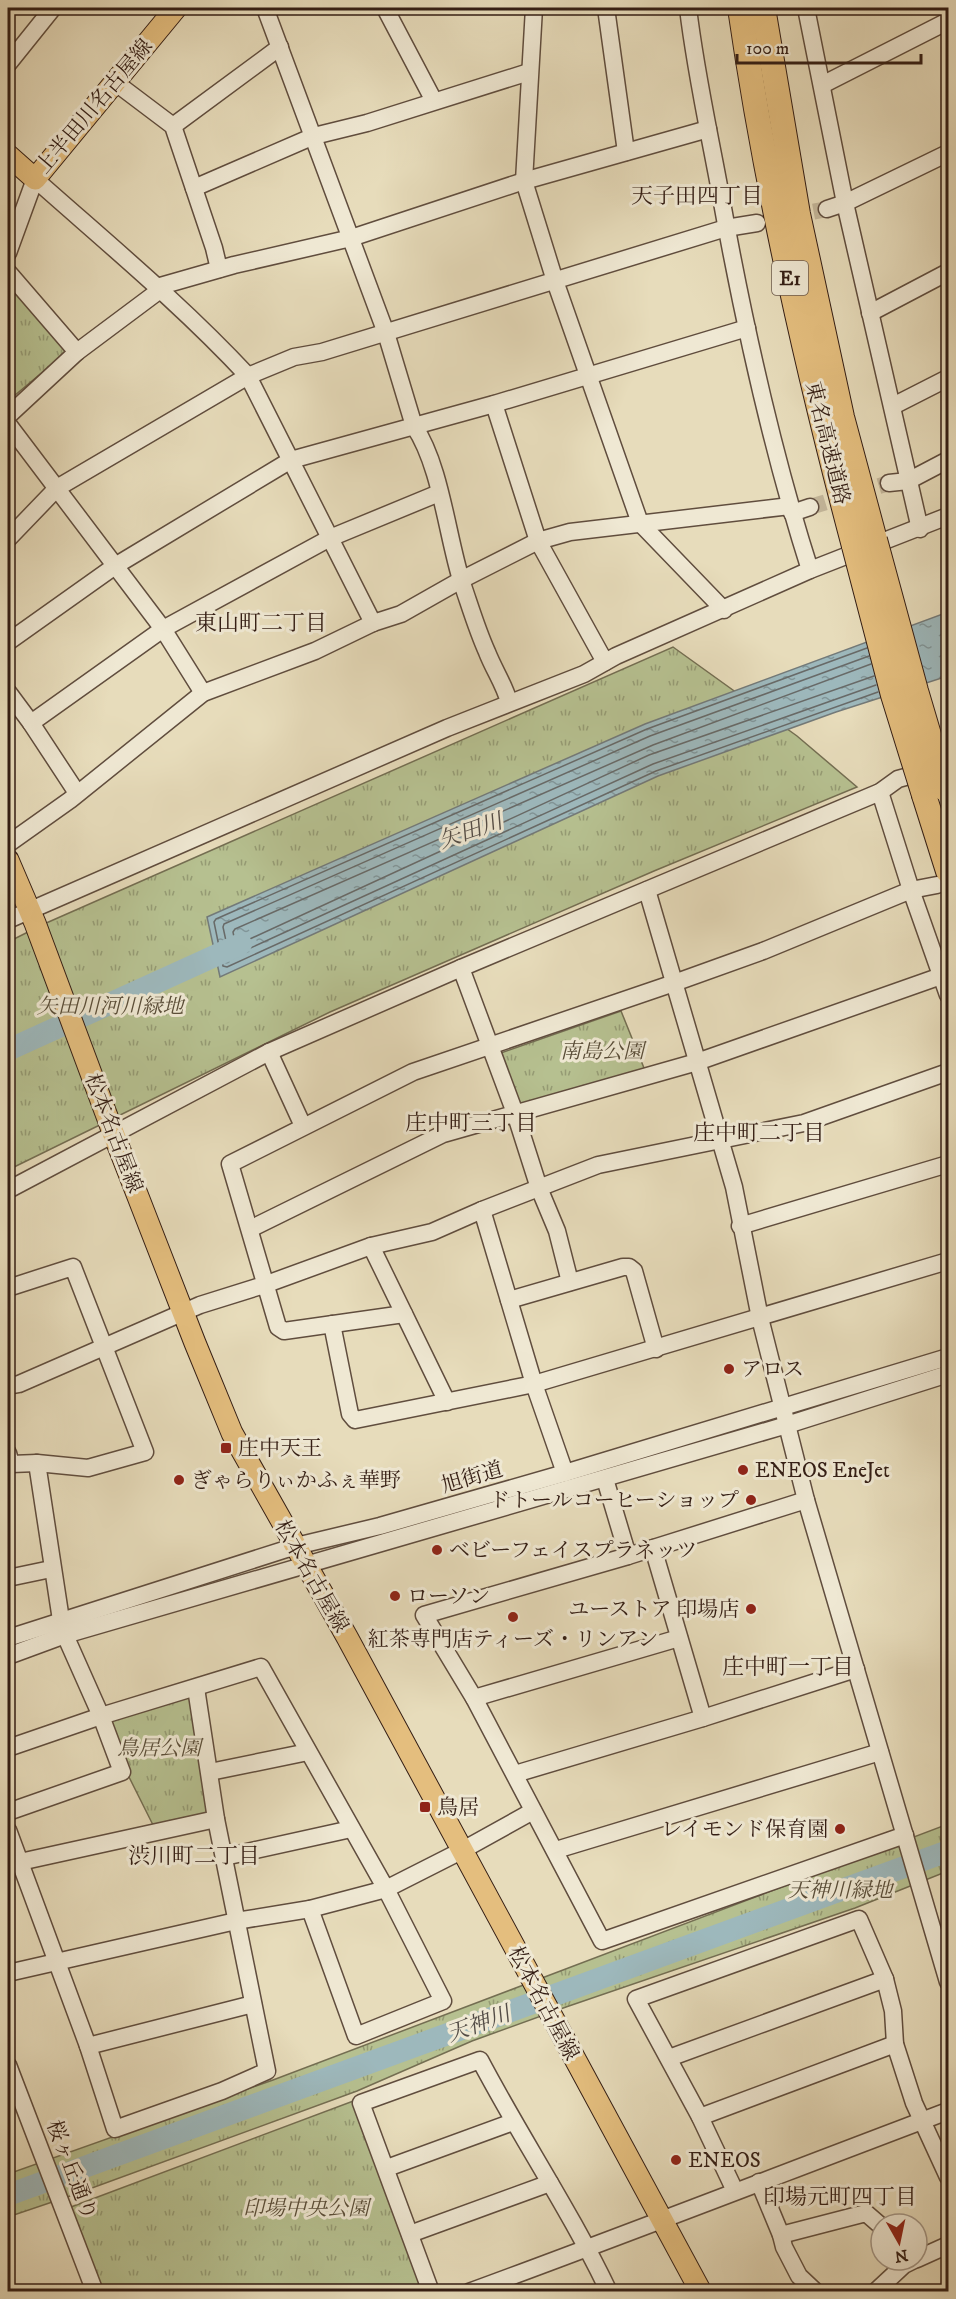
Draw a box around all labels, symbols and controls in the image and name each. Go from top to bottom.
scale bar [737,27,922,65]
street label: 上半田川名古屋線 [31,34,159,179]
text: 100 m [746,38,789,60]
district label: 天子田四丁目 [631,183,763,210]
road number: E1 [772,261,808,295]
street label: 東名高速道路 [799,379,855,508]
district label: 東山町二丁目 [195,610,327,637]
water label: 矢田川 [435,807,508,855]
park label: 矢田川河川緑地 [37,994,185,1020]
park label: 南島公園 [560,1039,647,1065]
street label: 松本名古屋線 [78,1070,148,1197]
district label: 庄中町三丁目 [405,1110,537,1137]
district label: 庄中町二丁目 [693,1120,825,1147]
place label: アロス [741,1357,804,1383]
marker: アロス [722,1362,736,1376]
place label: 庄中天王 [238,1436,322,1462]
marker: 庄中天王 [219,1441,233,1455]
street label: 旭街道 [438,1457,506,1499]
place label: ENEOS EneJet [755,1458,890,1484]
marker: ENEOS EneJet [736,1463,750,1477]
place label: ぎゃらりぃかふぇ華野 [191,1468,401,1494]
marker: ぎゃらりぃかふぇ華野 [172,1473,186,1487]
place label: ドトールコーヒーショップ [489,1488,739,1514]
marker: ドトールコーヒーショップ [744,1493,758,1507]
street label: 松本名古屋線 [268,1515,354,1638]
place label: ベビーフェイスプラネッツ [449,1538,697,1564]
marker: ベビーフェイスプラネッツ [430,1543,444,1557]
place label: ローソン [407,1584,490,1610]
marker: ローソン [388,1589,402,1603]
place label: ユーストア 印場店 [568,1597,739,1623]
marker: ユーストア 印場店 [744,1602,758,1616]
marker: 紅茶専門店ティーズ・リンアン [506,1610,520,1624]
place label: 紅茶専門店ティーズ・リンアン [368,1627,658,1653]
district label: 庄中町一丁目 [722,1654,854,1681]
park label: 鳥居公園 [117,1736,204,1762]
place label: 鳥居 [437,1795,479,1821]
marker: 鳥居 [418,1800,432,1814]
place label: レイモンド保育園 [661,1817,828,1843]
marker: レイモンド保育園 [833,1822,847,1836]
district label: 渋川町二丁目 [128,1843,260,1870]
park label: 天神川緑地 [788,1878,894,1904]
street label: 松本名古屋線 [502,1942,584,2065]
water label: 天神川 [443,2000,516,2048]
street label: 桜ヶ丘通り [40,2117,102,2224]
place label: ENEOS [688,2148,761,2174]
marker: ENEOS [669,2153,683,2167]
district label: 印場元町四丁目 [763,2184,917,2211]
park label: 印場中央公園 [243,2196,372,2222]
north arrow [869,2212,929,2272]
text: N [893,2245,909,2267]

